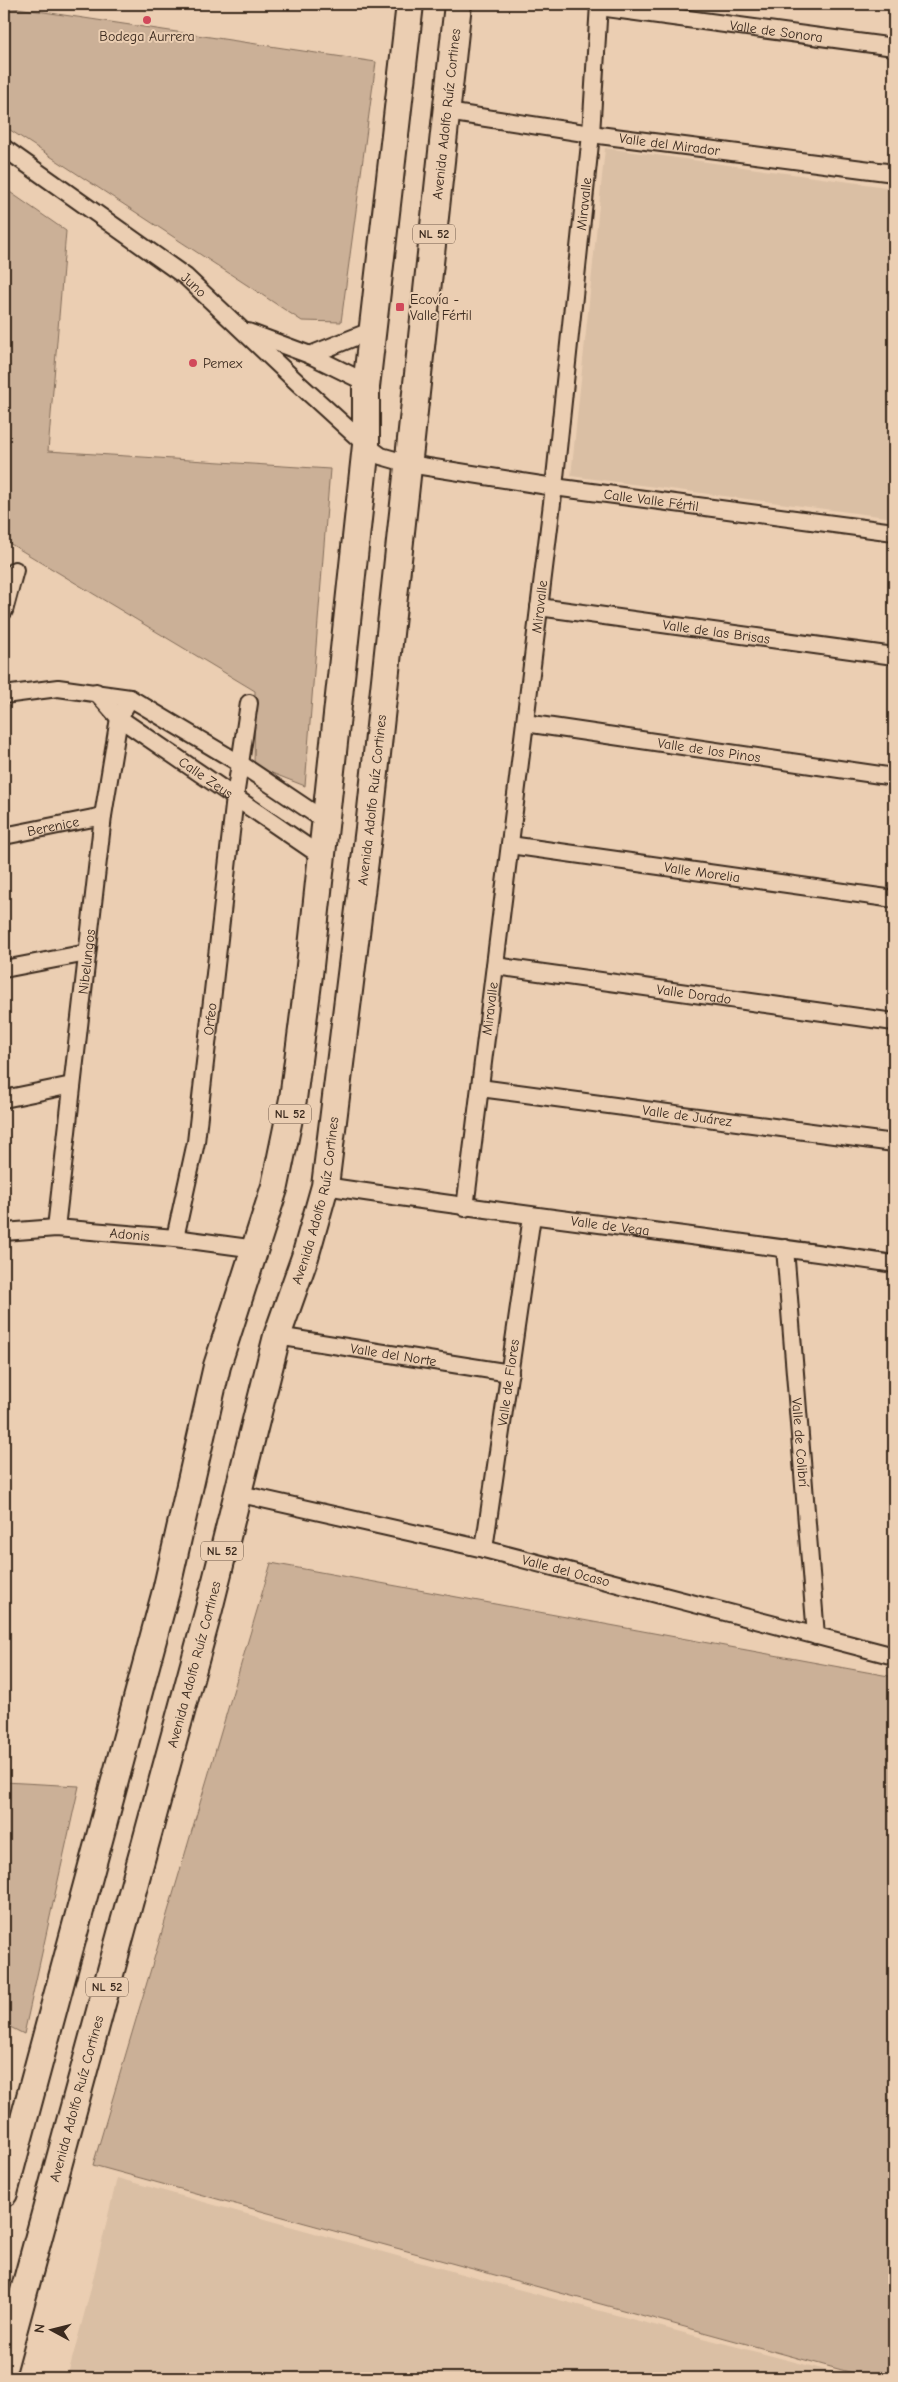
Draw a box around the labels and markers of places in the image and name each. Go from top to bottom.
marker: Bodega Aurrera [141,14,153,26]
place label: Bodega Aurrera [99,28,195,45]
place label: Ecovía - Valle Fértil [410,291,472,324]
marker: Ecovía - Valle Fértil [394,301,406,313]
place label: Pemex [203,355,243,372]
marker: Pemex [187,357,199,369]

